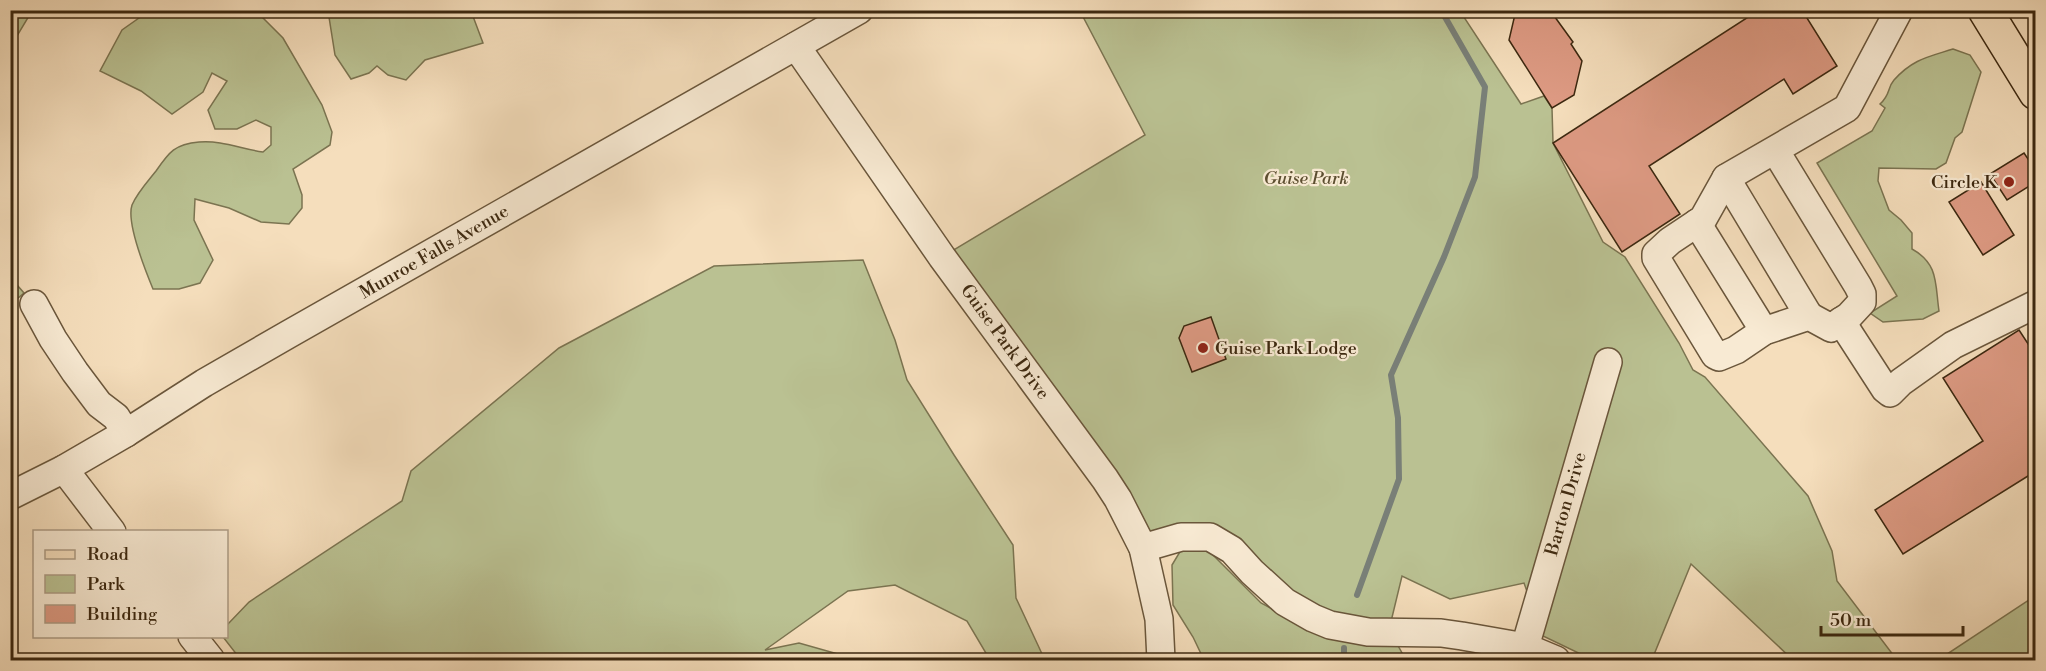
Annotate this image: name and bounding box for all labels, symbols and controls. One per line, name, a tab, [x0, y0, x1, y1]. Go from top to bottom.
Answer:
park label: Guise Park	[1263, 167, 1349, 190]
place label: Circle K	[1931, 171, 1999, 194]
marker: Circle K	[2002, 175, 2016, 189]
street label: Munroe Falls Avenue	[355, 200, 513, 304]
street label: Guise Park Drive	[955, 280, 1055, 404]
place label: Guise Park Lodge	[1215, 337, 1357, 360]
marker: Guise Park Lodge	[1196, 341, 1210, 355]
street label: Barton Drive	[1540, 450, 1592, 559]
legend	[33, 530, 228, 638]
text: Road	[87, 543, 130, 566]
text: Park	[87, 573, 126, 596]
scale bar	[1821, 599, 1964, 637]
text: Building	[86, 603, 158, 626]
text: 50 m	[1830, 609, 1872, 632]

